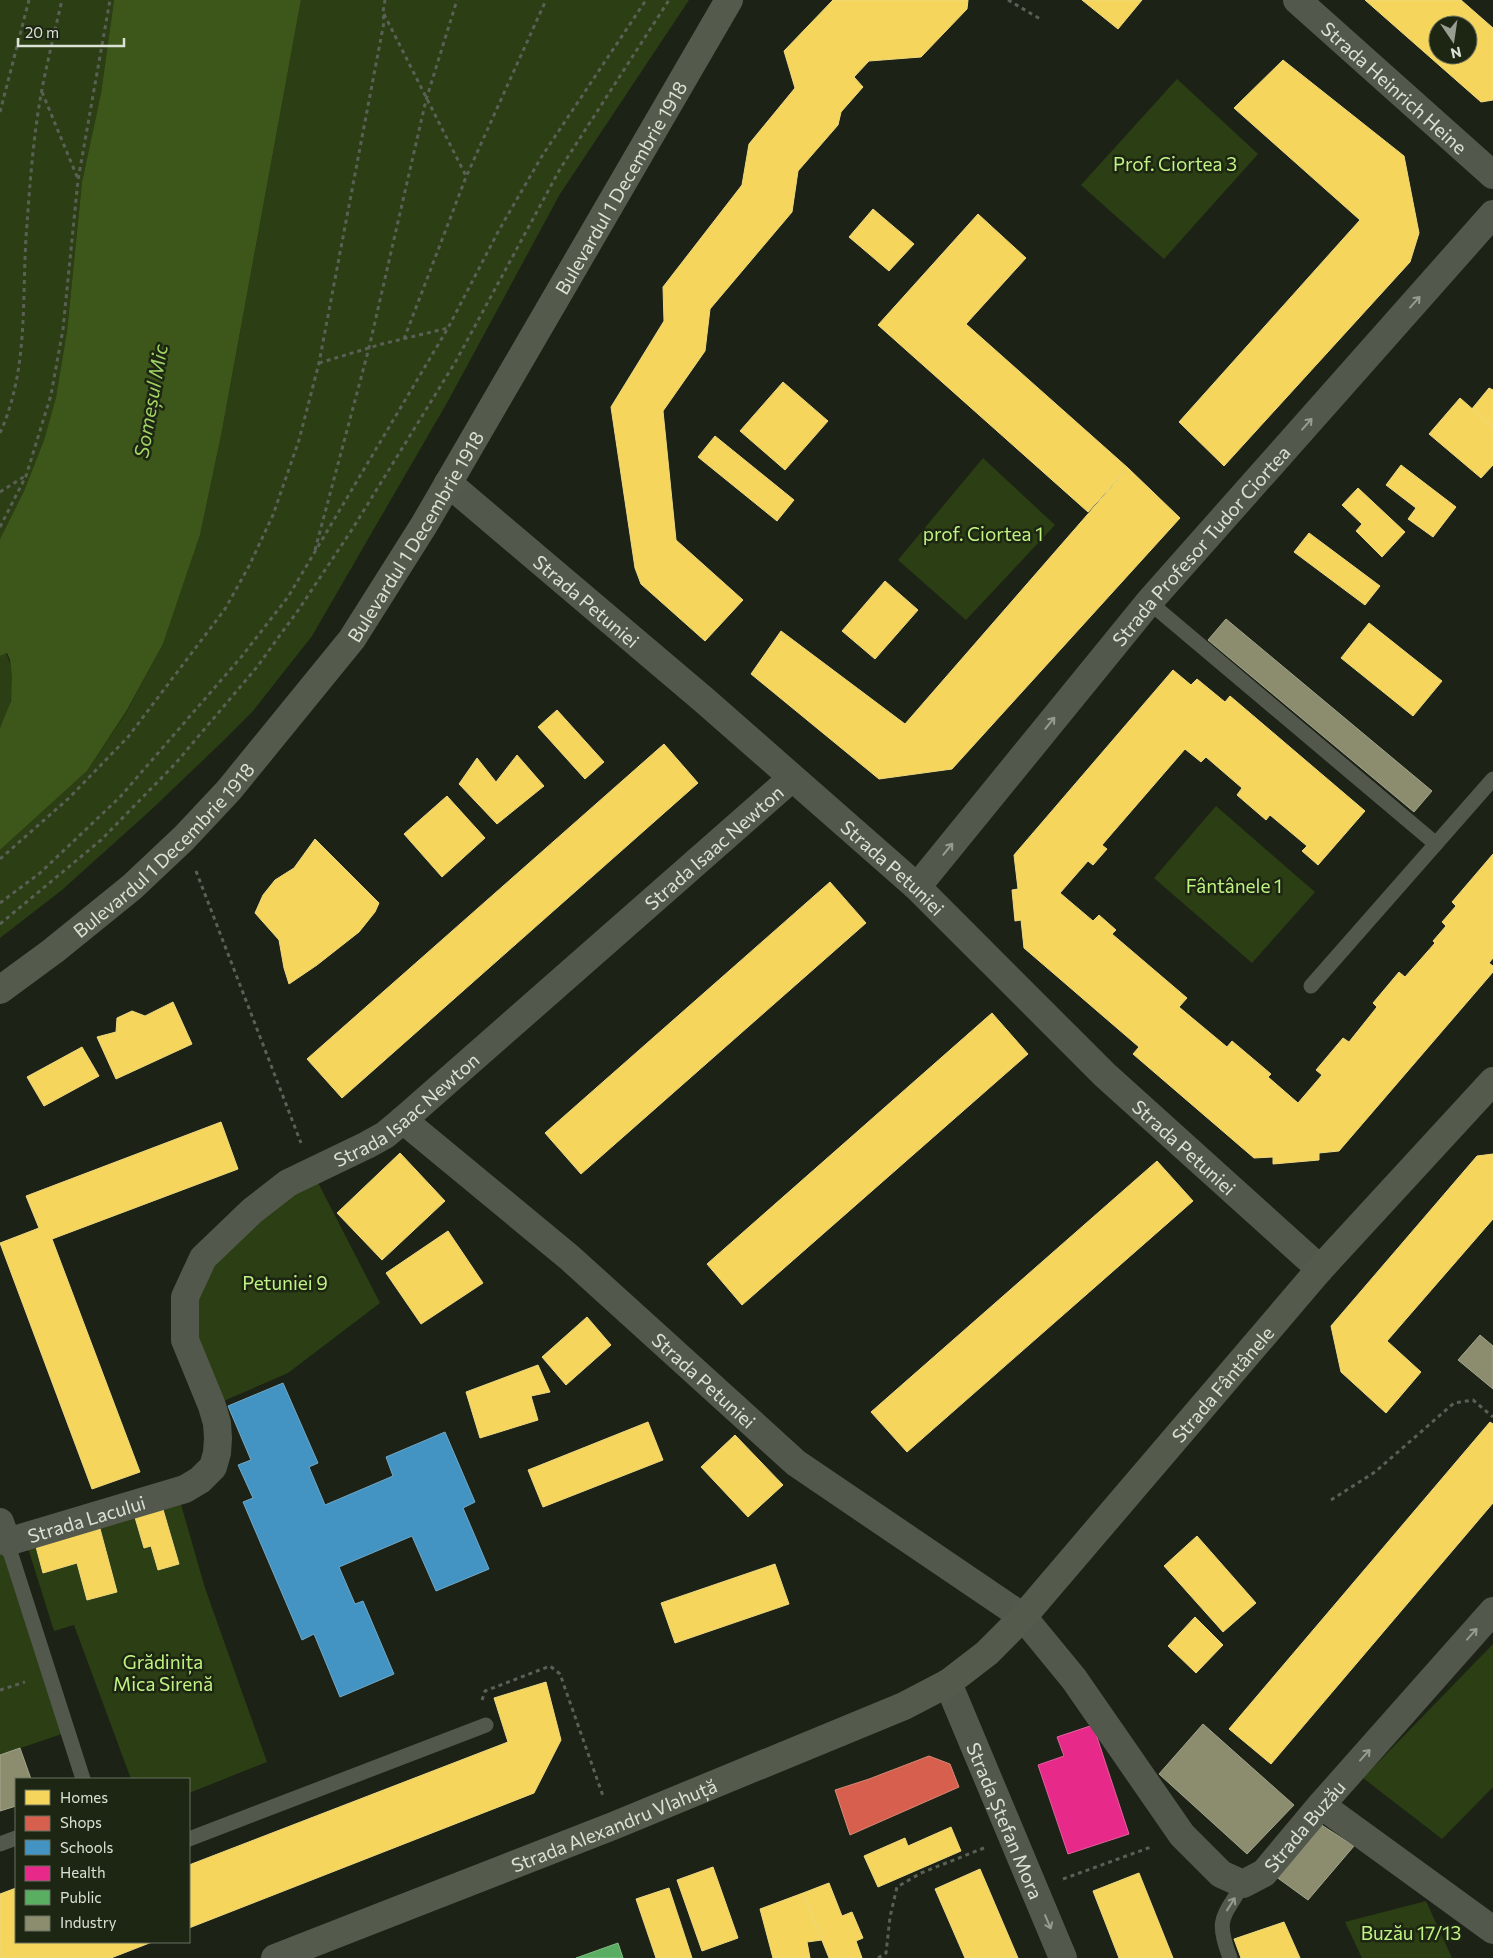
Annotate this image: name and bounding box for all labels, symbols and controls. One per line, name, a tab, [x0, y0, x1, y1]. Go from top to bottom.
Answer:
scale bar	[18, 15, 124, 47]
north arrow	[1428, 15, 1478, 65]
street label: Strada Heinrich Heine	[1317, 16, 1472, 158]
text: 20 m	[25, 23, 59, 41]
text: N	[1449, 44, 1463, 63]
street label: Bulevardul 1 Decembrie 1918	[549, 76, 691, 298]
park label: Prof. Ciortea 3	[1113, 152, 1237, 175]
one-way arrow	[1409, 296, 1420, 309]
water label: Someșul Mic	[128, 342, 174, 460]
one-way arrow	[1301, 417, 1313, 430]
street label: Bulevardul 1 Decembrie 1918	[342, 427, 488, 646]
street label: Strada Profesor Tudor Ciortea	[1107, 440, 1294, 650]
park label: prof. Ciortea 1	[923, 522, 1043, 545]
street label: Strada Petuniei	[529, 549, 644, 652]
one-way arrow	[1045, 717, 1056, 730]
street label: Bulevardul 1 Decembrie 1918	[68, 757, 259, 942]
street label: Strada Isaac Newton	[639, 780, 787, 914]
street label: Strada Petuniei	[837, 815, 950, 920]
one-way arrow	[942, 843, 953, 856]
park label: Fântânele 1	[1186, 874, 1282, 897]
street label: Strada Isaac Newton	[330, 1047, 483, 1171]
street label: Strada Petuniei	[1128, 1094, 1241, 1199]
park label: Petuniei 9	[242, 1271, 328, 1294]
street label: Strada Fântânele	[1166, 1321, 1278, 1447]
street label: Strada Petuniei	[648, 1327, 761, 1432]
street label: Strada Lacului	[25, 1490, 148, 1547]
one-way arrow	[1467, 1627, 1478, 1640]
park label: Grădinița Mica Sirenă	[113, 1650, 213, 1695]
street label: Strada Ștefan Mora	[963, 1739, 1048, 1902]
one-way arrow	[1359, 1749, 1370, 1762]
street label: Strada Alexandru Vlahuță	[508, 1773, 720, 1876]
street label: Strada Buzău	[1258, 1775, 1349, 1876]
legend	[15, 1778, 190, 1943]
text: Homes	[60, 1788, 108, 1806]
text: Shops	[60, 1813, 102, 1831]
text: Schools	[60, 1838, 114, 1856]
text: Health	[60, 1863, 106, 1881]
text: Public	[60, 1888, 102, 1906]
one-way arrow	[1226, 1897, 1236, 1911]
text: Industry	[60, 1913, 117, 1931]
one-way arrow	[1043, 1914, 1053, 1929]
park label: Buzău 17/13	[1361, 1921, 1461, 1944]

